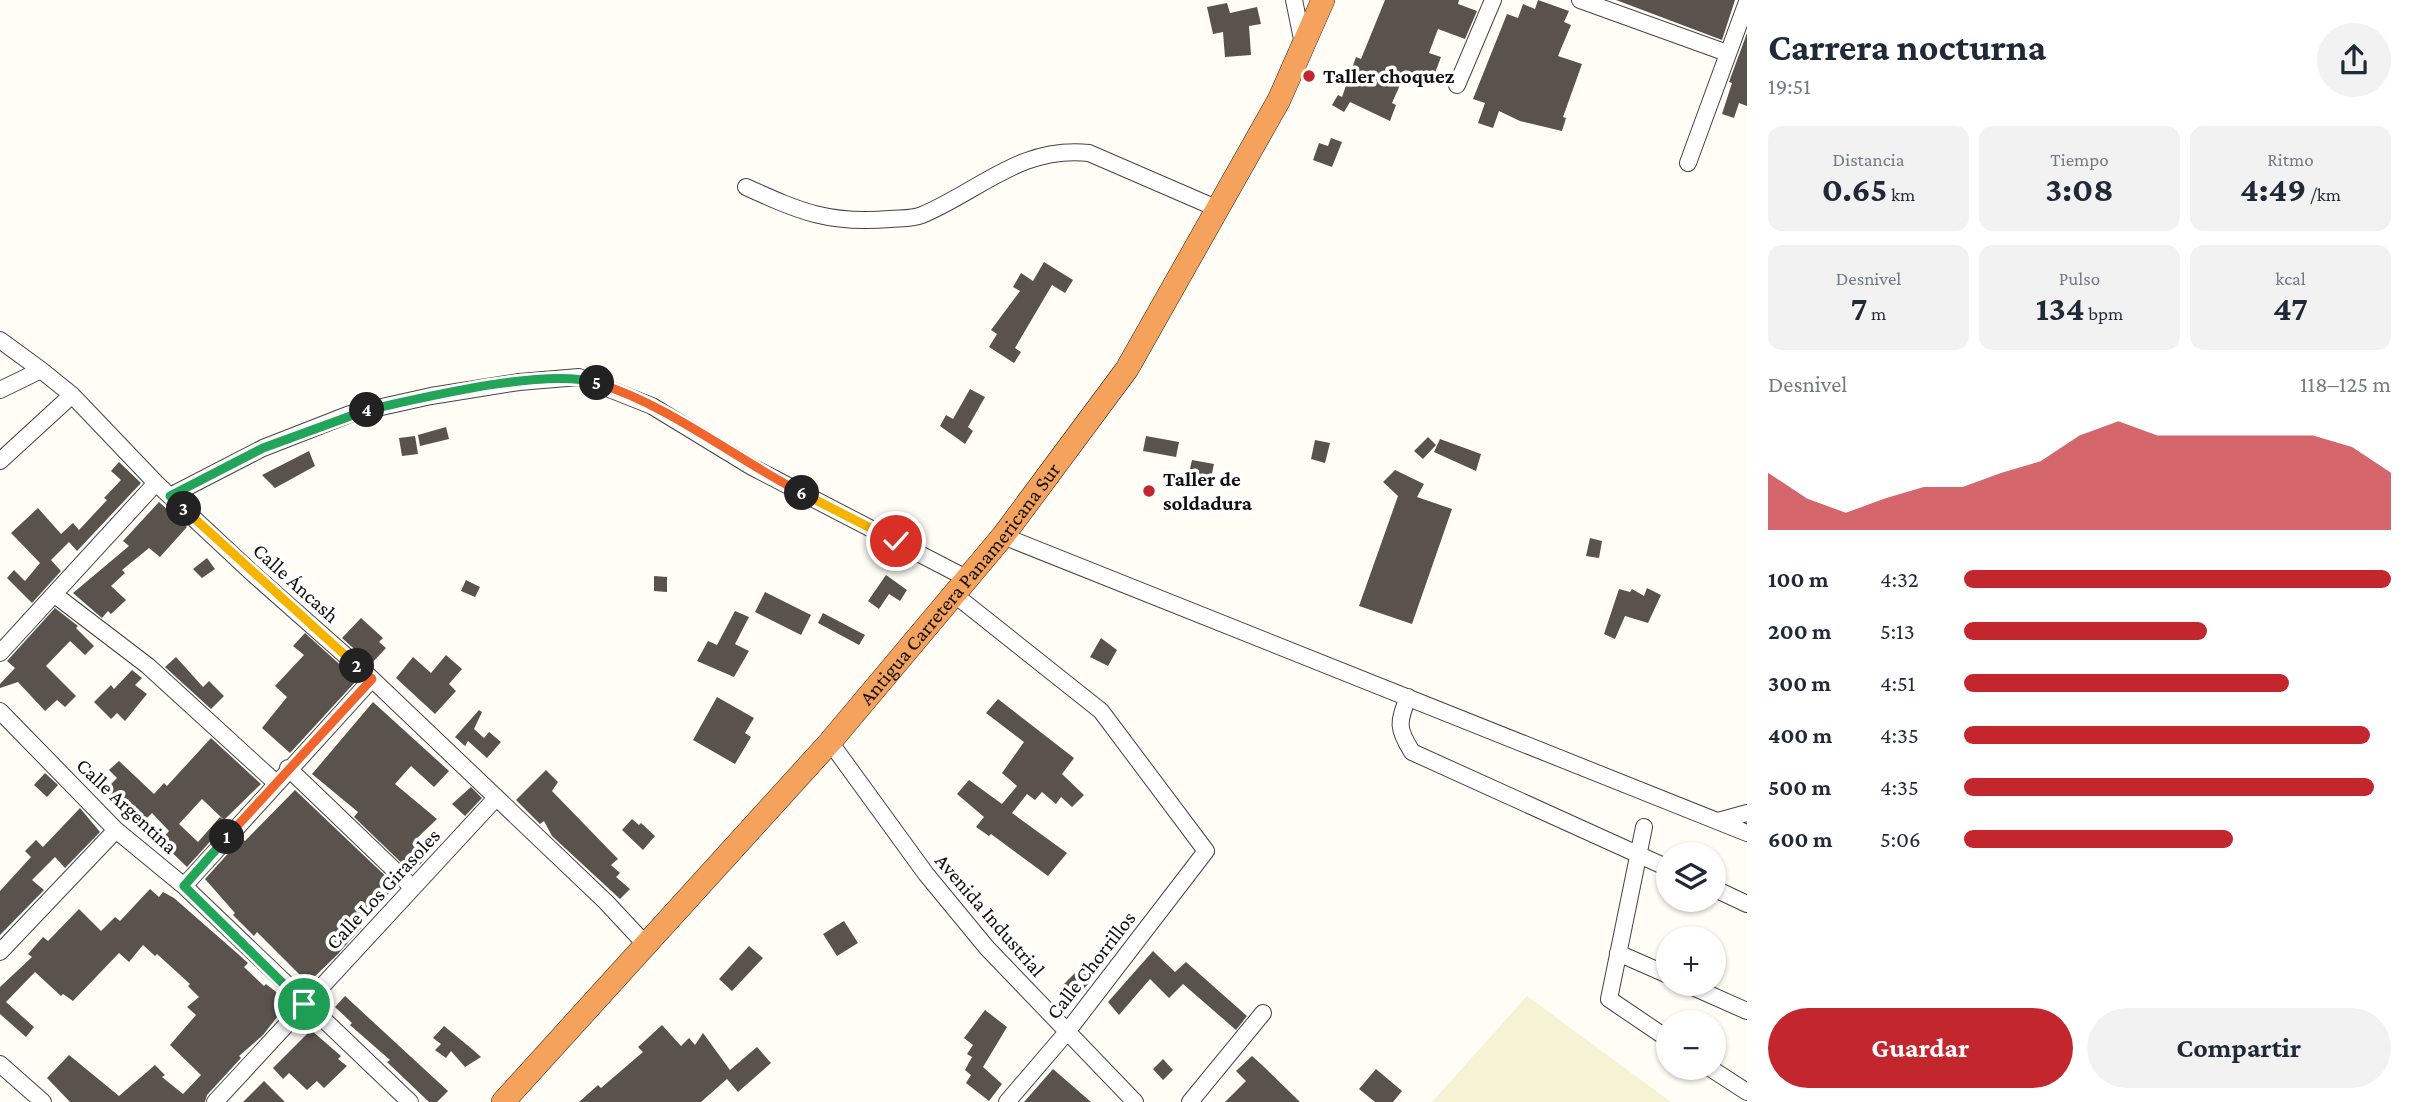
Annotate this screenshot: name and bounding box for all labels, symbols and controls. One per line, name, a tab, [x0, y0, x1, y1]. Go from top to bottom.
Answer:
button: share	[2317, 23, 2391, 97]
text: Carrera nocturna	[1768, 26, 2046, 68]
place label: Taller choquez	[1323, 64, 1455, 88]
marker: Taller choquez	[1301, 68, 1317, 84]
text: 19:51	[1768, 73, 1811, 99]
text: Distancia	[1833, 149, 1904, 170]
text: Tiempo	[2050, 149, 2109, 170]
text: Ritmo	[2267, 149, 2314, 170]
text: 0.65	[1822, 170, 1887, 209]
text: 3:08	[2045, 170, 2114, 209]
text: 4:49	[2240, 170, 2306, 209]
text: km	[1887, 184, 1915, 205]
text: /km	[2306, 184, 2341, 205]
text: Desnivel	[1836, 268, 1901, 289]
text: Pulso	[2059, 268, 2100, 289]
text: kcal	[2275, 268, 2306, 289]
text: 7	[1851, 289, 1868, 328]
text: 134	[2036, 289, 2085, 328]
text: 47	[2273, 289, 2308, 328]
text: m	[1868, 303, 1886, 324]
text: bpm	[2085, 303, 2123, 324]
pin: 5	[580, 366, 614, 400]
text: Desnivel	[1768, 371, 1847, 397]
text: 118–125 m	[2300, 371, 2391, 397]
text: 5	[592, 372, 601, 393]
pin: 4	[350, 392, 384, 428]
text: 4	[361, 399, 372, 420]
street label: Antigua Carretera Panamericana Sur	[854, 458, 1066, 710]
place label: Taller de soldadura	[1163, 467, 1253, 515]
pin: 6	[784, 476, 820, 510]
text: 6	[796, 482, 807, 503]
marker: Taller de soldadura	[1141, 483, 1157, 499]
pin: 3	[166, 491, 202, 526]
text: 3	[179, 498, 188, 519]
pin	[866, 511, 926, 571]
icon: check	[877, 522, 915, 560]
street label: Calle Áncash	[248, 538, 344, 628]
text: 100 m	[1768, 566, 1828, 592]
text: 4:32	[1880, 566, 1919, 592]
text: 200 m	[1768, 618, 1832, 644]
text: 5:13	[1880, 618, 1915, 644]
pin: 2	[340, 648, 374, 684]
text: 2	[352, 655, 361, 676]
text: 300 m	[1768, 670, 1831, 696]
text: 4:51	[1880, 670, 1915, 696]
text: 400 m	[1768, 722, 1832, 748]
text: 4:35	[1880, 722, 1919, 748]
street label: Calle Argentina	[72, 753, 183, 859]
text: 500 m	[1768, 774, 1831, 800]
text: 4:35	[1880, 774, 1919, 800]
pin: 1	[210, 820, 244, 854]
street label: Calle Los Girasoles	[321, 824, 445, 954]
text: 1	[223, 826, 230, 847]
text: 600 m	[1768, 826, 1832, 852]
text: 5:06	[1880, 826, 1921, 852]
map controls	[1656, 842, 1726, 1080]
button: layers	[1656, 842, 1726, 912]
street label: Avenida Industrial	[930, 849, 1050, 981]
street label: Calle Chorrillos	[1041, 906, 1141, 1024]
button: +	[1656, 926, 1726, 996]
pin	[274, 974, 334, 1034]
icon: arrive	[285, 985, 323, 1023]
button: Guardar	[1768, 1008, 2073, 1088]
button: Compartir	[2087, 1008, 2391, 1088]
button: −	[1656, 1010, 1726, 1080]

